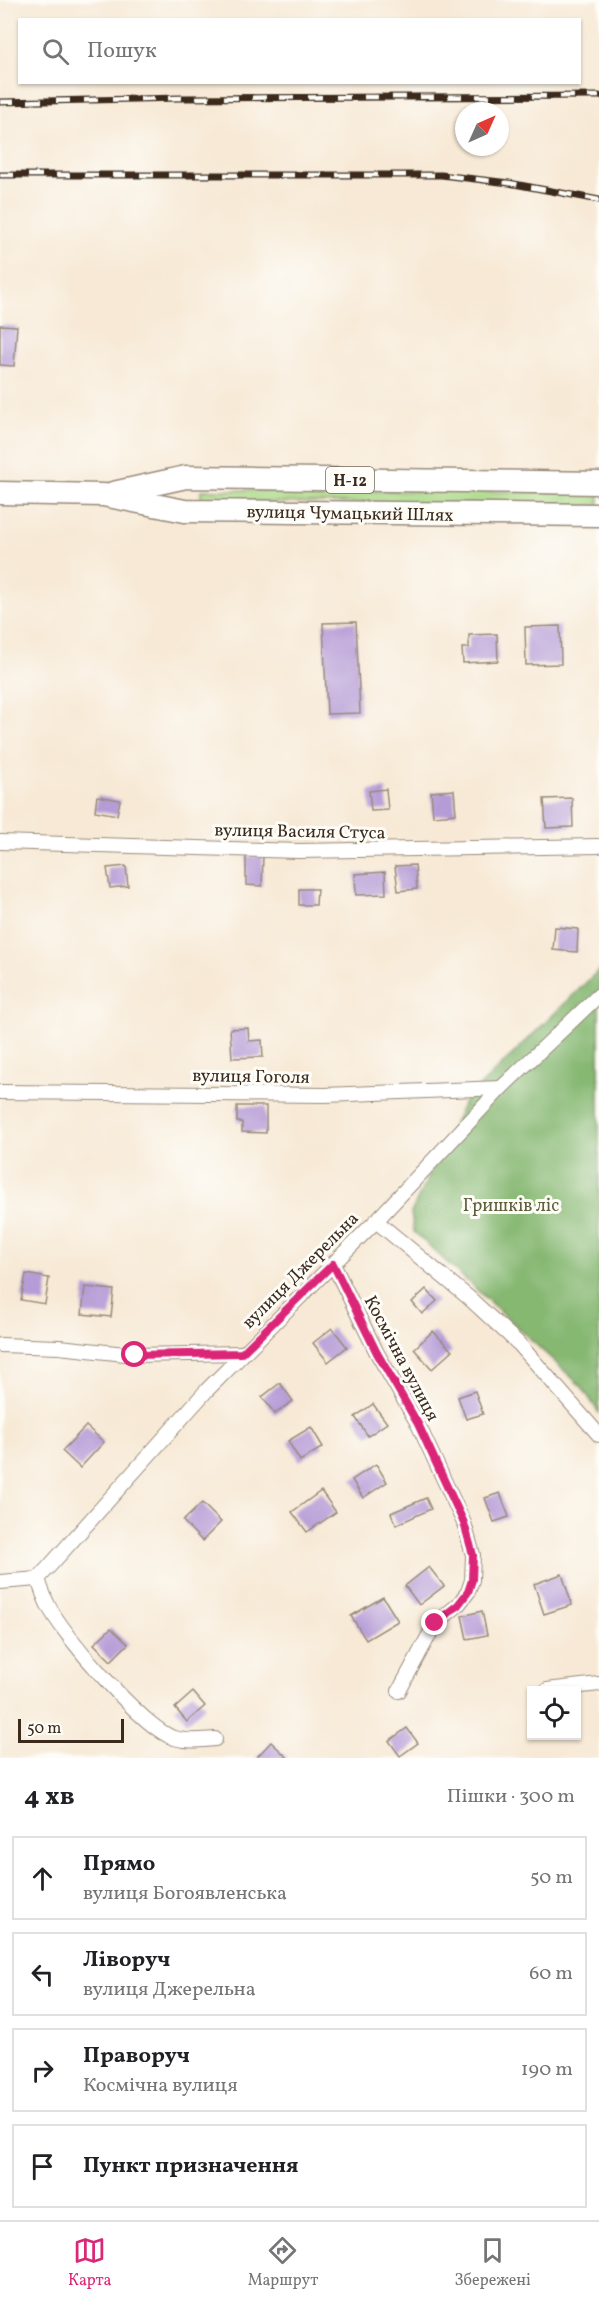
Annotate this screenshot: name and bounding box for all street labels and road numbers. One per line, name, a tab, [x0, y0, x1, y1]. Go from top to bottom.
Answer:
road number: Н-12	[326, 467, 374, 493]
street label: вулиця Чумацький Шлях	[246, 500, 454, 529]
street label: вулиця Василя Стуса	[214, 819, 386, 846]
street label: вулиця Гоголя	[192, 1064, 310, 1091]
street label: вулиця Джерельна	[237, 1207, 365, 1335]
street label: Космічна вулиця	[357, 1291, 444, 1426]

